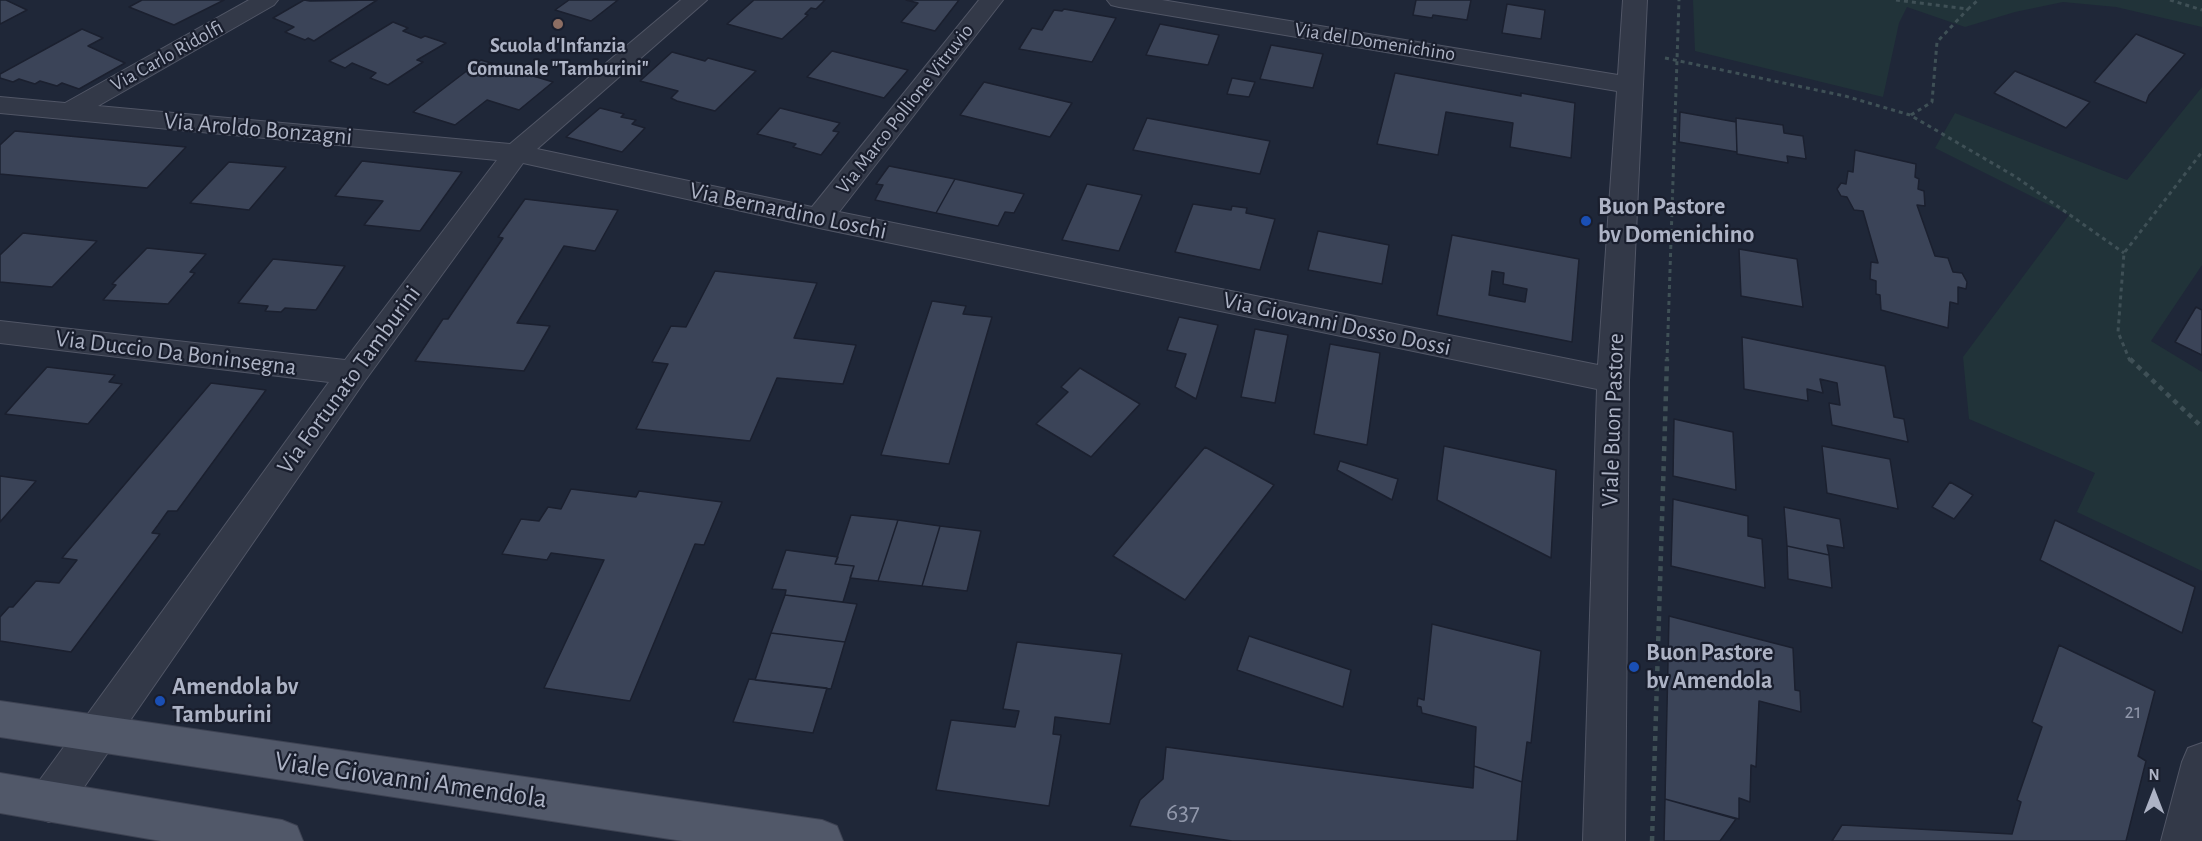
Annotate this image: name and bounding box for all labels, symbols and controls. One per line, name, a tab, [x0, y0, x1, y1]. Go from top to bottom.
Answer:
street label: Via Carlo Ridolfi	[107, 15, 227, 97]
marker: Scuola d'Infanzia Comunale "Tamburini"	[551, 17, 565, 31]
street label: Via del Domenichino	[1293, 17, 1457, 67]
street label: Via Marco Pollione Vitruvio	[831, 19, 979, 199]
place label: Scuola d'Infanzia Comunale "Tamburini"	[467, 34, 649, 81]
street label: Via Aroldo Bonzagni	[163, 106, 353, 152]
street label: Via Bernardino Loschi	[687, 176, 889, 246]
place label: Buon Pastore bv Domenichino	[1598, 193, 1754, 249]
marker: Buon Pastore bv Domenichino	[1579, 214, 1593, 228]
street label: Via Fortunato Tamburini	[271, 280, 427, 480]
street label: Via Giovanni Dosso Dossi	[1220, 286, 1454, 362]
street label: Via Duccio Da Boninsegna	[54, 324, 298, 382]
street label: Viale Buon Pastore	[1596, 333, 1630, 507]
place label: Buon Pastore bv Amendola	[1646, 639, 1773, 695]
marker: Buon Pastore bv Amendola	[1627, 660, 1641, 674]
place label: Amendola bv Tamburini	[172, 673, 299, 729]
marker: Amendola bv Tamburini	[153, 694, 167, 708]
house number: 21	[2125, 699, 2141, 725]
street label: Viale Giovanni Amendola	[273, 744, 549, 816]
north arrow	[2124, 763, 2184, 823]
text: N	[2148, 767, 2160, 783]
house number: 637	[1166, 796, 1200, 828]

